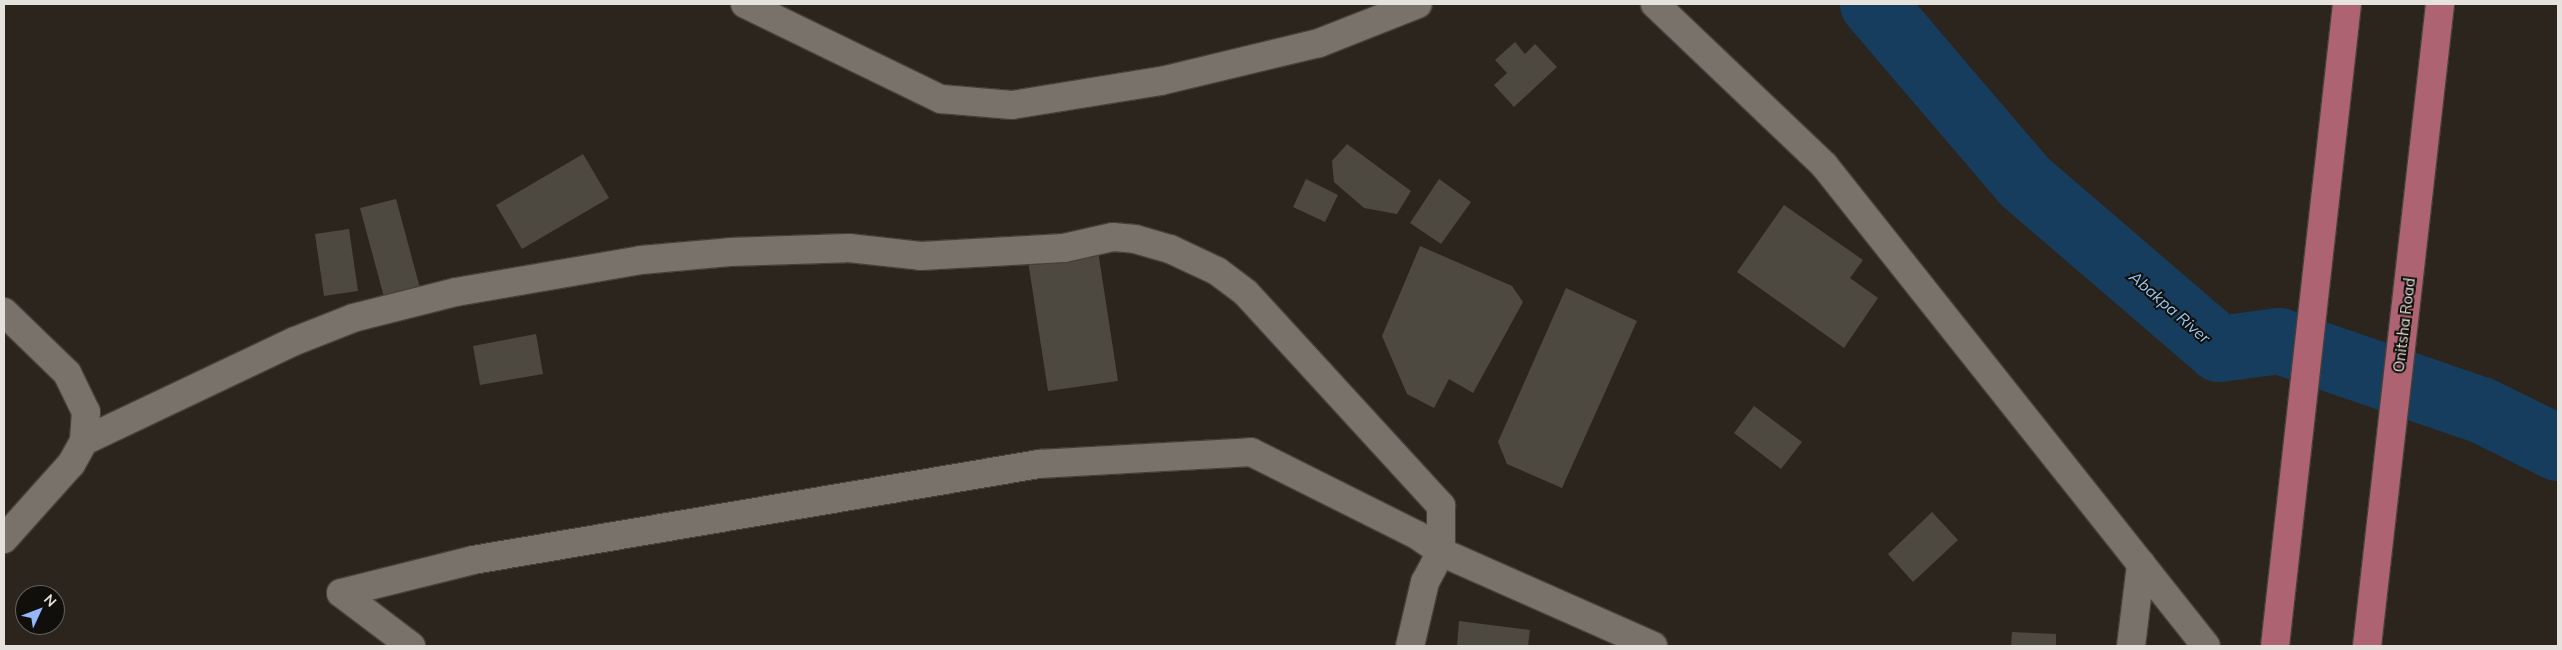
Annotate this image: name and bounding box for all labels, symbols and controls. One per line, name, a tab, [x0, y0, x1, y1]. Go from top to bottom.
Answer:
water label: Abakpa River	[2126, 267, 2214, 347]
street label: Onitsha Road	[2389, 277, 2419, 373]
north arrow	[15, 585, 65, 635]
text: N	[40, 590, 60, 610]

